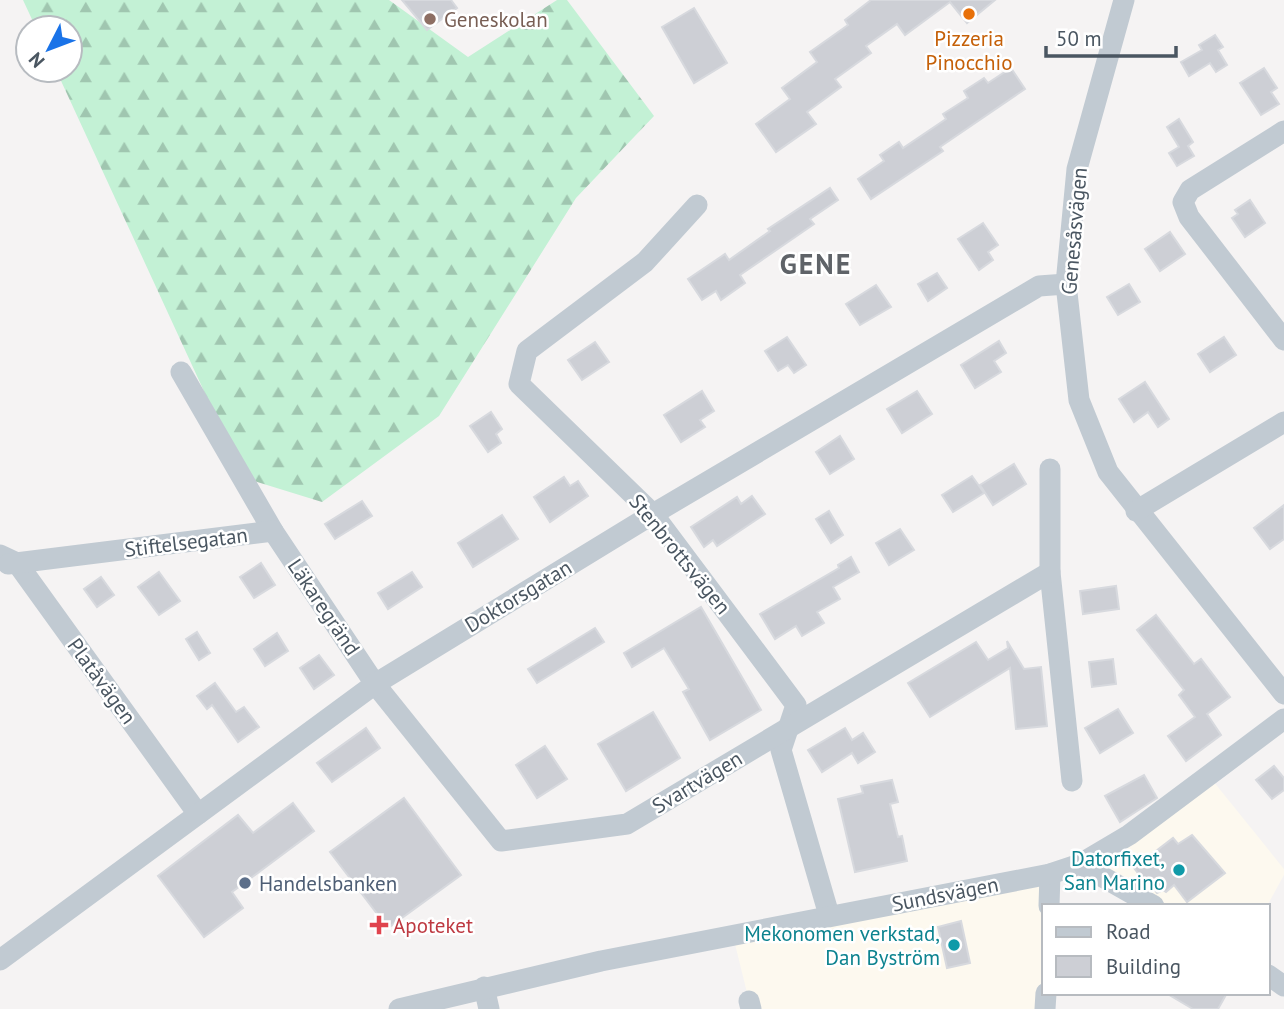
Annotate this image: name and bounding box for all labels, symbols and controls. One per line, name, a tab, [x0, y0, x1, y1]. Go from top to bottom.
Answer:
place label: Geneskolan	[444, 6, 548, 33]
marker: Pizzeria Pinocchio	[961, 6, 977, 22]
marker: Geneskolan	[422, 11, 438, 27]
north arrow	[14, 14, 84, 84]
scale bar	[1046, 14, 1176, 58]
place label: Pizzeria Pinocchio	[926, 25, 1012, 76]
text: 50 m	[1056, 25, 1102, 52]
text: N	[23, 48, 49, 73]
street label: Genesåsvägen	[1055, 166, 1093, 296]
district label: GENE	[780, 245, 852, 282]
street label: Stenbrottsvägen	[623, 488, 737, 620]
street label: Stiftelsegatan	[123, 521, 249, 563]
street label: Läkaregränd	[282, 553, 366, 661]
street label: Doktorsgatan	[460, 554, 576, 638]
street label: Platåvägen	[62, 633, 142, 729]
street label: Svartvägen	[647, 745, 747, 819]
place label: Datorfixet, San Marino	[1064, 845, 1165, 896]
marker: Datorfixet, San Marino	[1171, 862, 1187, 878]
place label: Handelsbanken	[259, 870, 397, 897]
street label: Sundsvägen	[889, 870, 1001, 918]
marker: Handelsbanken	[237, 875, 253, 891]
legend	[1042, 904, 1270, 995]
place label: Apoteket	[393, 912, 473, 939]
marker: Apoteket	[371, 917, 387, 933]
text: Road	[1106, 918, 1150, 945]
place label: Mekonomen verkstad, Dan Byström	[744, 920, 940, 971]
marker: Mekonomen verkstad, Dan Byström	[946, 937, 962, 953]
text: Building	[1106, 953, 1181, 980]

